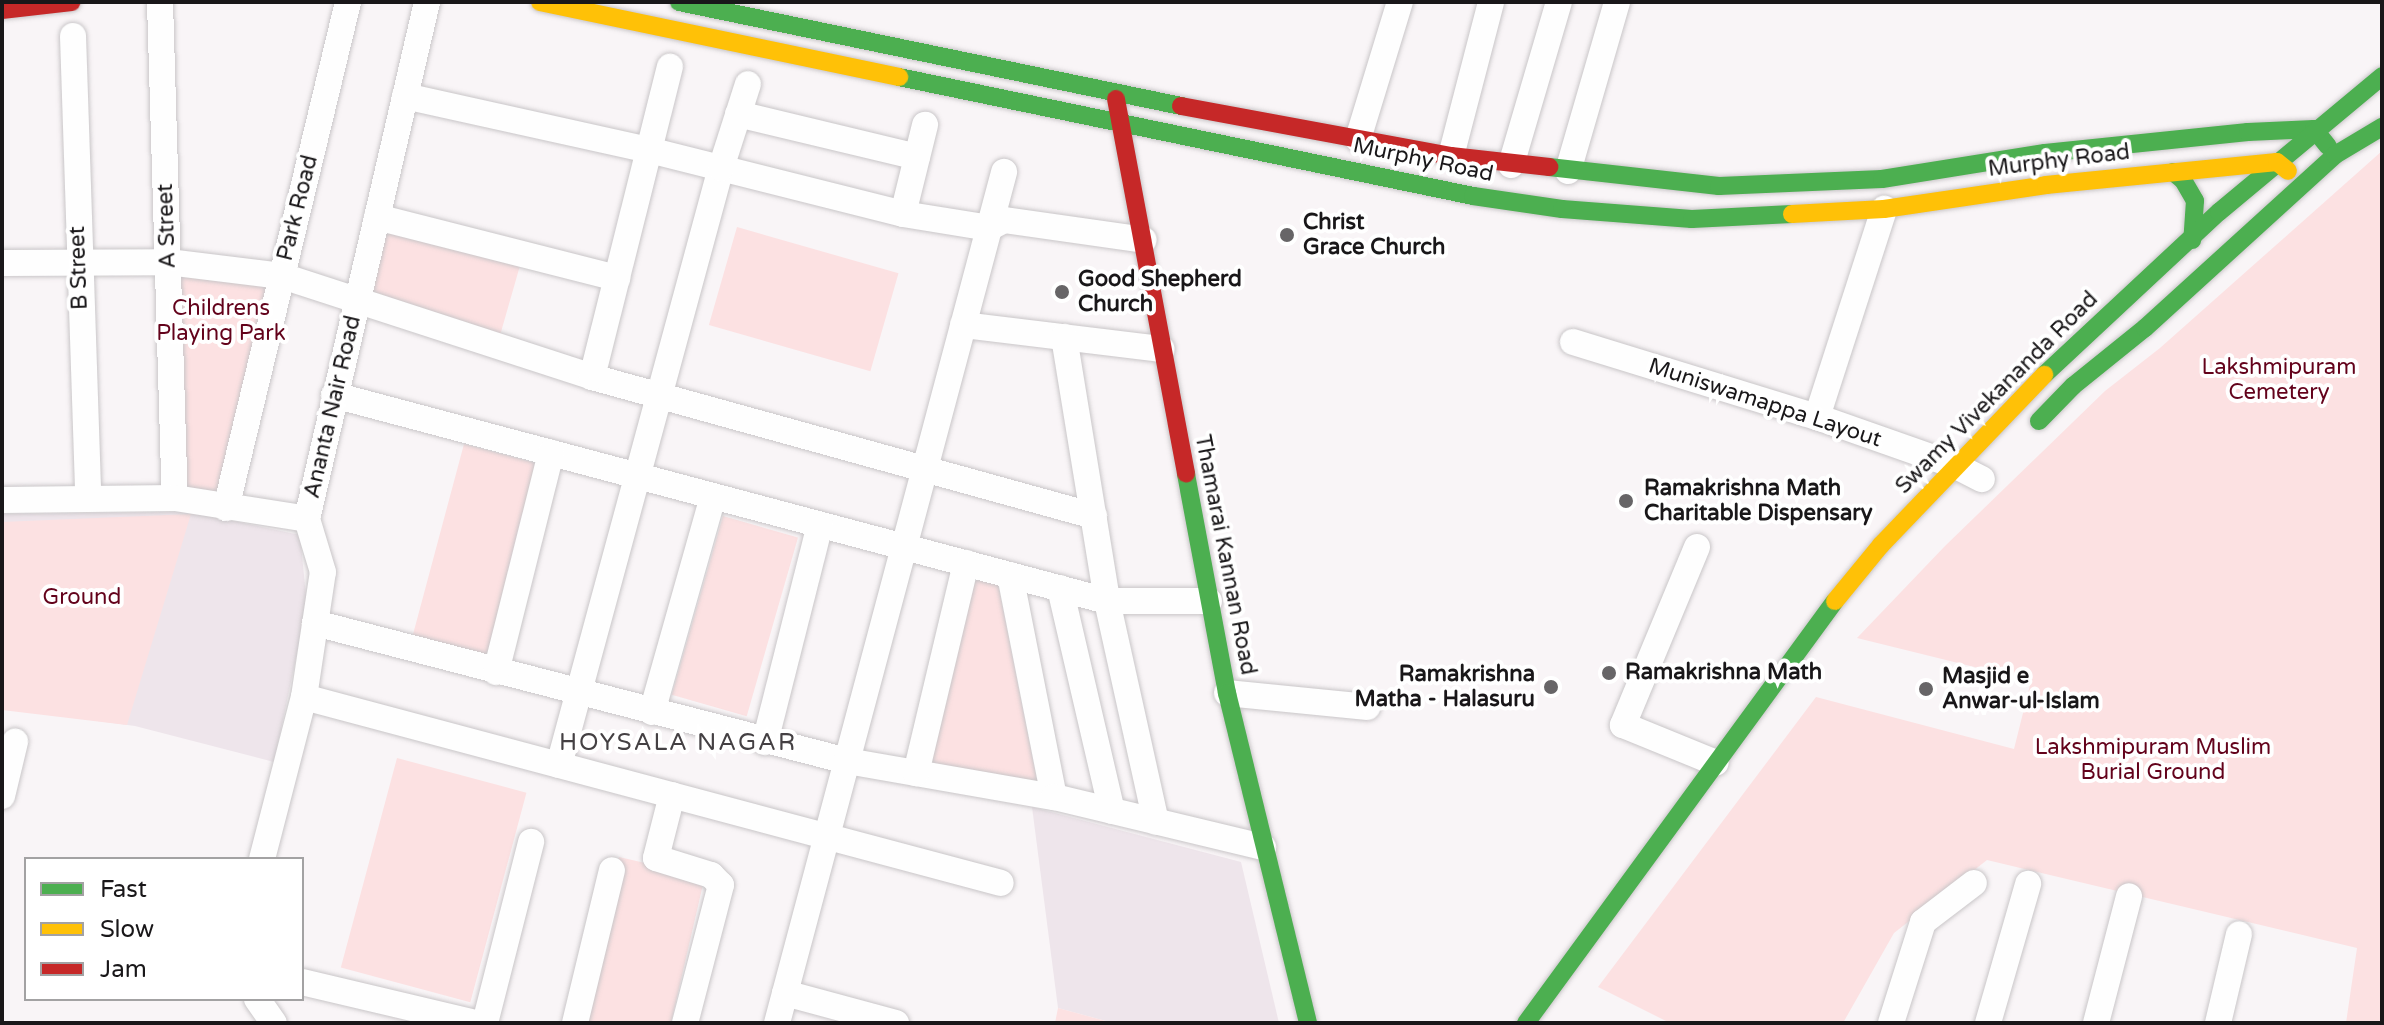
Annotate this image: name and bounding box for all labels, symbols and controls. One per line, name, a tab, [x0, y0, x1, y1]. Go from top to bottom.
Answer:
street label: Murphy Road	[1350, 132, 1496, 188]
street label: Murphy Road	[1987, 139, 2131, 183]
street label: Park Road	[272, 152, 324, 264]
street label: A Street	[152, 183, 182, 269]
place label: Christ Grace Church	[1303, 209, 1445, 260]
street label: B Street	[64, 226, 94, 310]
marker: Christ Grace Church	[1278, 226, 1296, 244]
place label: Good Shepherd Church	[1078, 266, 1242, 318]
marker: Good Shepherd Church	[1053, 283, 1071, 301]
street label: Swamy Vivekananda Road	[1890, 286, 2104, 500]
park label: Childrens Playing Park	[156, 295, 286, 346]
street label: Ananta Nair Road	[299, 313, 367, 501]
street label: Muniswamappa Layout	[1645, 353, 1885, 453]
park label: Lakshmipuram Cemetery	[2202, 354, 2356, 406]
street label: Thamarai Kannan Road	[1189, 433, 1261, 677]
place label: Ramakrishna Math Charitable Dispensary	[1644, 475, 1872, 526]
marker: Ramakrishna Math Charitable Dispensary	[1615, 490, 1637, 512]
park label: Ground	[43, 585, 121, 611]
place label: Ramakrishna Math	[1625, 660, 1822, 686]
place label: Ramakrishna Matha - Halasuru	[1354, 661, 1535, 712]
place label: Masjid e Anwar-ul-Islam	[1942, 663, 2100, 714]
marker: Ramakrishna Math	[1600, 664, 1618, 682]
marker: Ramakrishna Matha - Halasuru	[1542, 678, 1560, 696]
marker: Masjid e Anwar-ul-Islam	[1917, 680, 1935, 698]
district label: HOYSALA NAGAR	[559, 729, 797, 757]
park label: Lakshmipuram Muslim Burial Ground	[2035, 734, 2271, 786]
legend	[24, 857, 304, 1001]
text: Fast	[100, 875, 147, 904]
text: Slow	[100, 915, 154, 944]
text: Jam	[100, 955, 147, 984]

